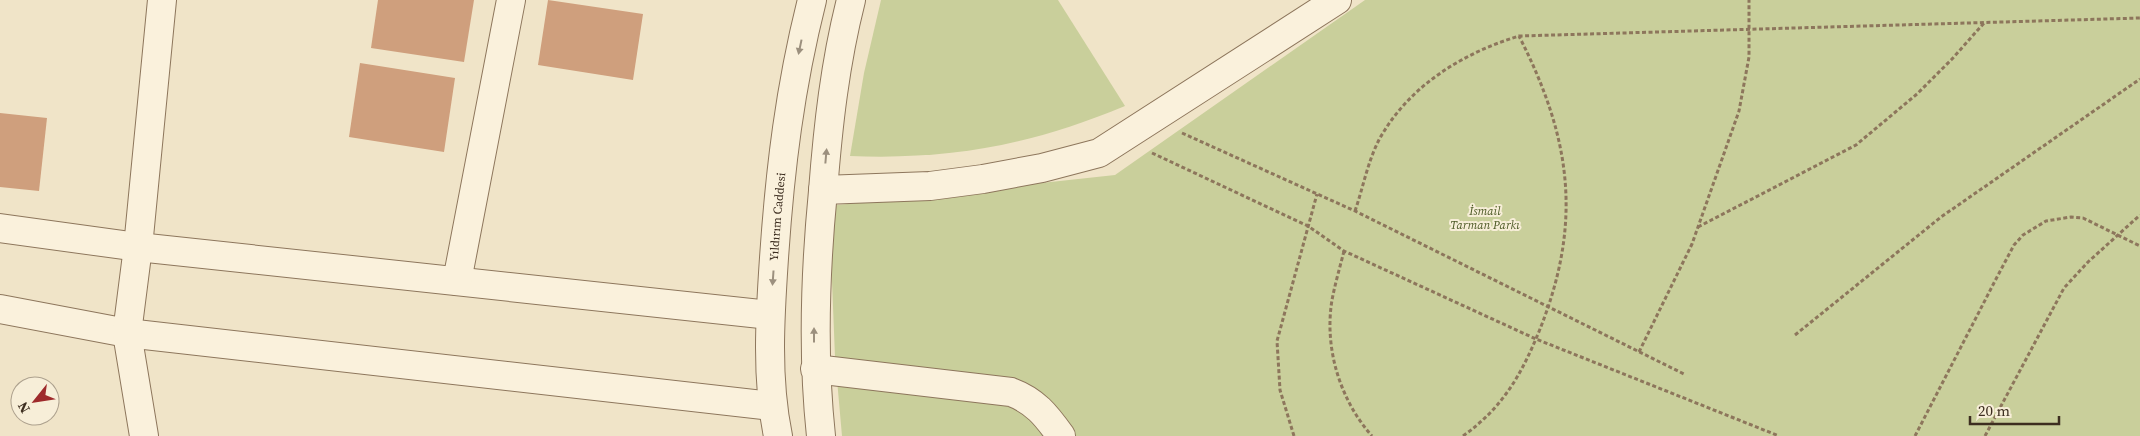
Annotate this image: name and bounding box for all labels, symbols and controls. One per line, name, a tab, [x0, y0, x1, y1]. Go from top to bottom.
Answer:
one-way arrow	[796, 40, 804, 55]
one-way arrow	[822, 147, 830, 163]
street label: Yıldırım Caddesi	[766, 171, 789, 262]
park label: İsmail Tarman Parkı	[1450, 203, 1520, 233]
one-way arrow	[768, 270, 776, 286]
one-way arrow	[810, 327, 818, 343]
north arrow	[10, 376, 60, 426]
scale bar	[1970, 394, 2059, 426]
text: N	[13, 398, 35, 417]
text: 20 m	[1978, 400, 2010, 421]

